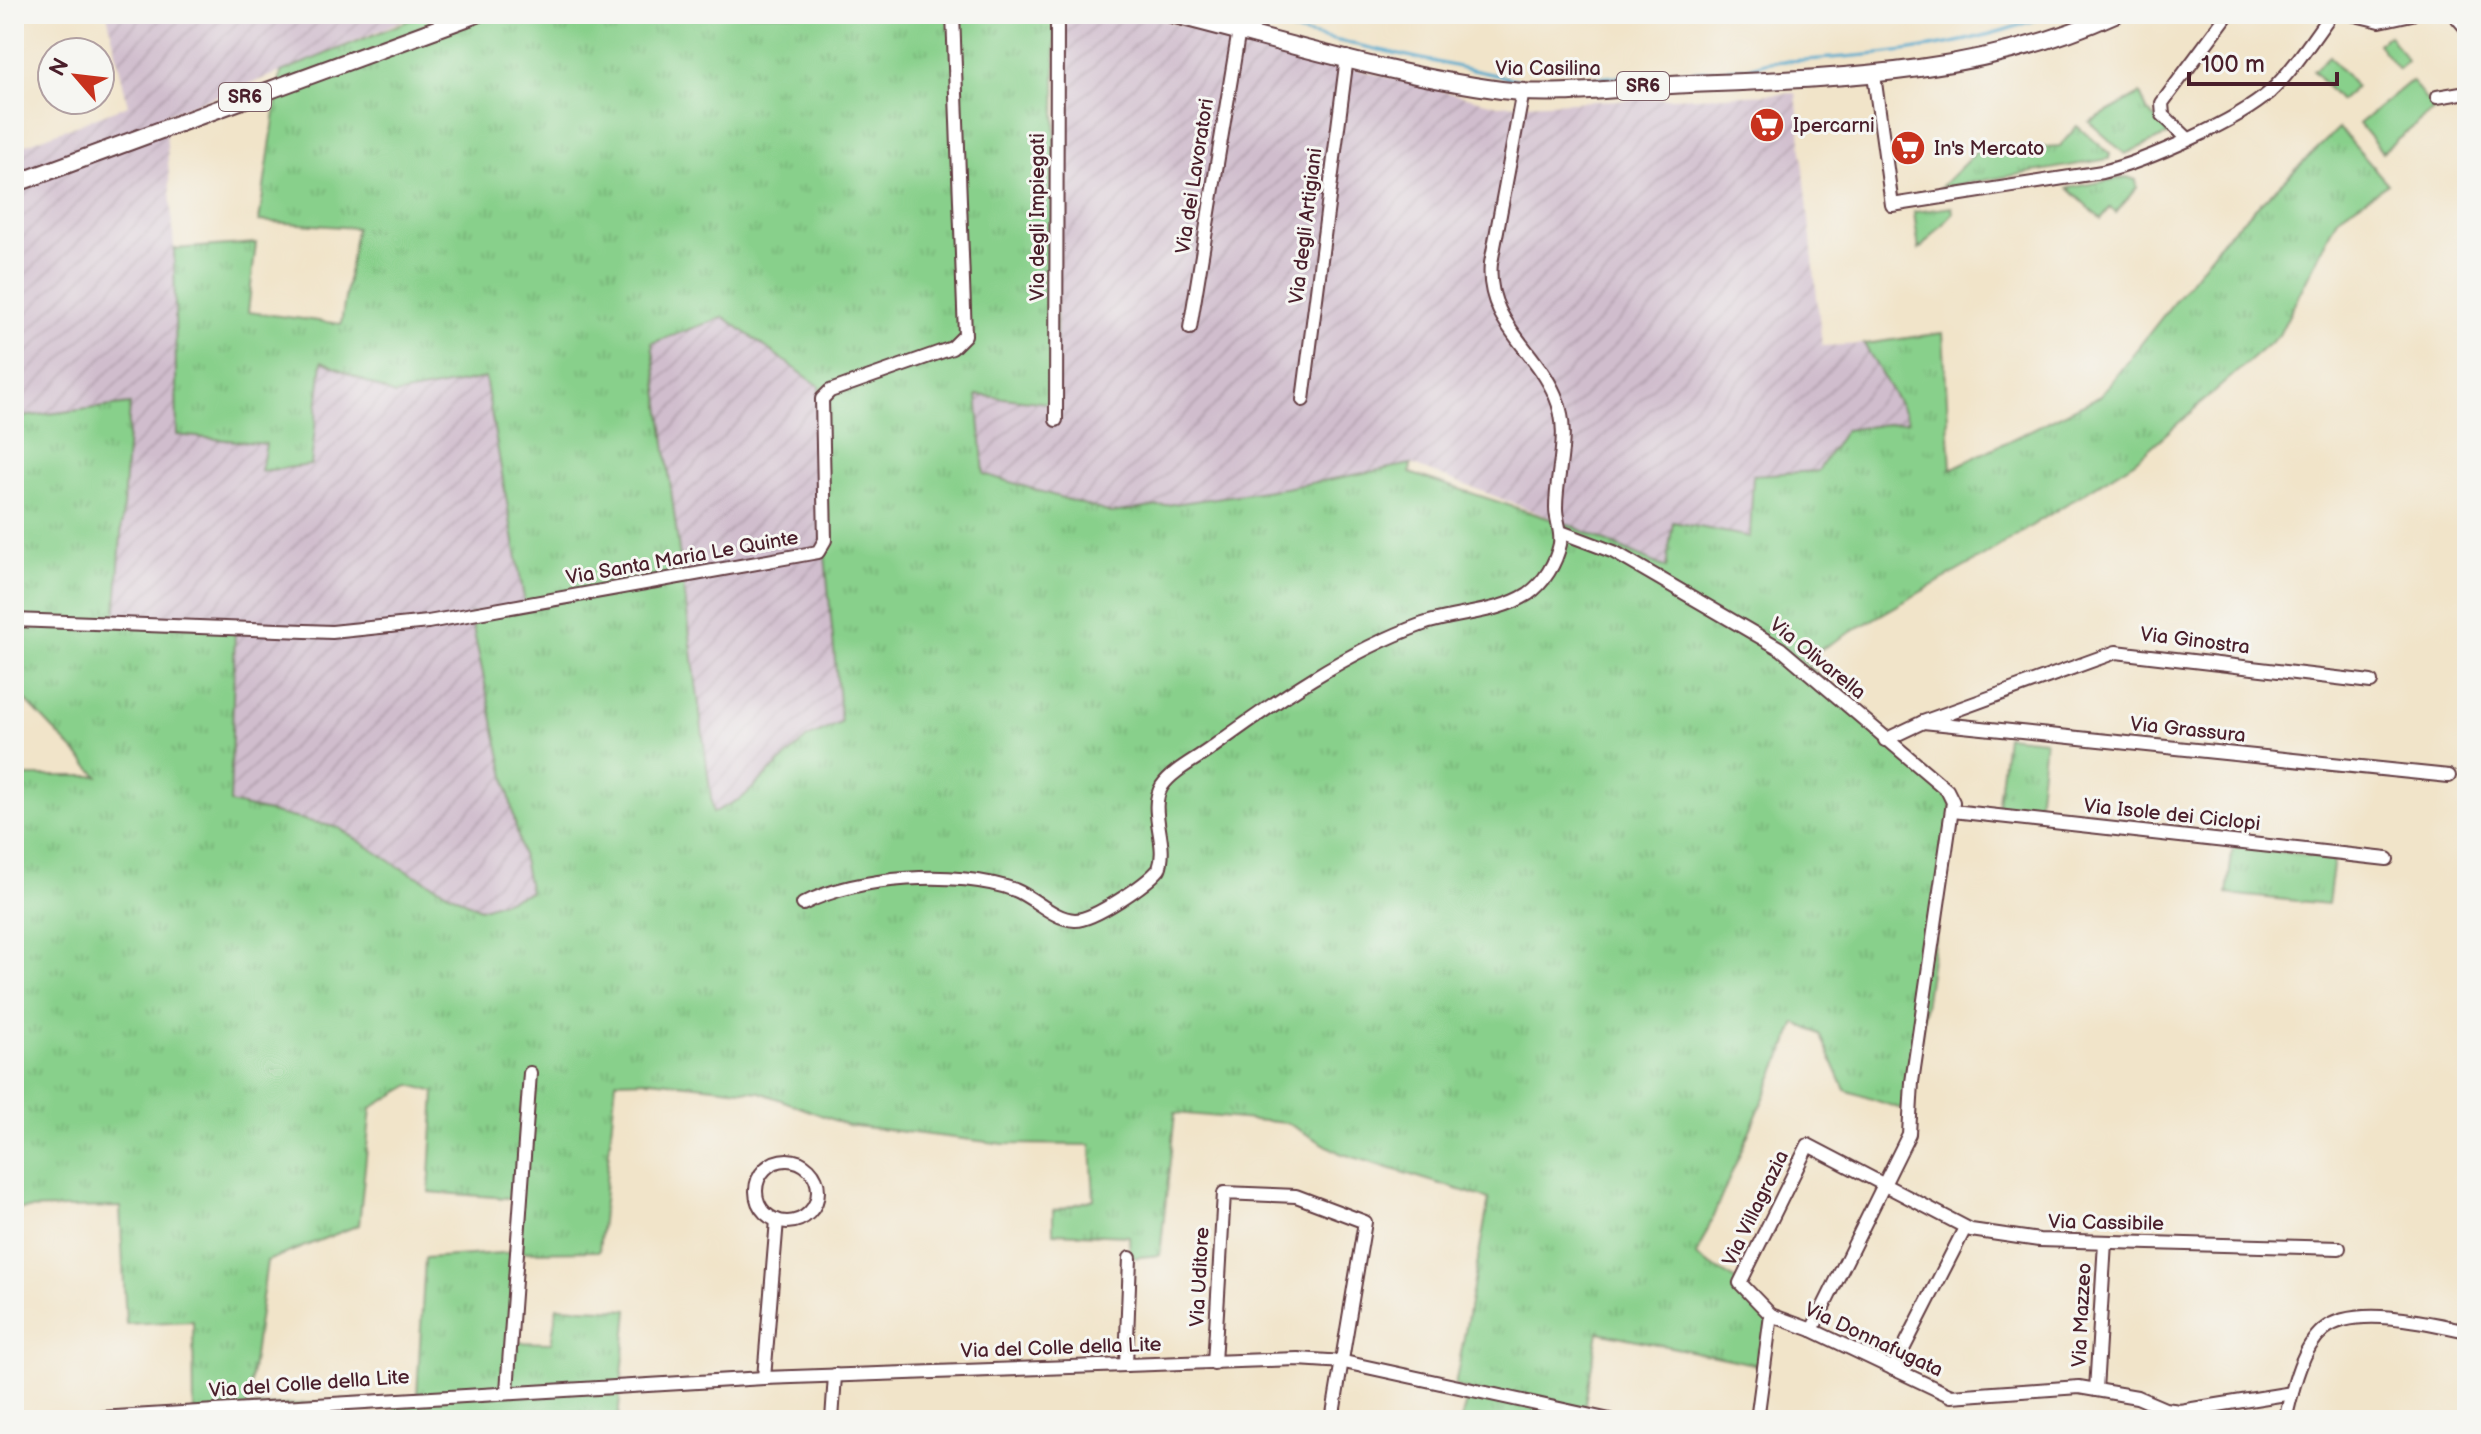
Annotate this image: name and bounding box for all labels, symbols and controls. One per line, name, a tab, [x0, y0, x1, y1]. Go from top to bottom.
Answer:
north arrow	[36, 36, 116, 116]
scale bar	[2189, 36, 2337, 86]
text: 100 m	[2201, 50, 2265, 79]
text: N	[44, 54, 75, 81]
street label: Via Casilina	[1495, 57, 1601, 81]
road number: SR6	[1617, 72, 1669, 100]
road number: SR6	[219, 83, 271, 111]
street label: Via dei Lavoratori	[1171, 97, 1219, 256]
supermarket icon: Ipercarni	[1748, 106, 1786, 144]
place label: Ipercarni	[1793, 114, 1875, 138]
supermarket icon: In's Mercato	[1889, 129, 1927, 167]
street label: Via degli Impiegati	[1026, 133, 1050, 301]
place label: In's Mercato	[1934, 137, 2044, 161]
street label: Via degli Artigiani	[1285, 147, 1327, 306]
street label: Via Santa Maria Le Quinte	[564, 526, 800, 590]
street label: Via Olivarella	[1764, 613, 1870, 705]
street label: Via Ginostra	[2139, 622, 2251, 660]
street label: Via Grassura	[2129, 712, 2247, 748]
street label: Via Isole dei Ciclopi	[2082, 794, 2262, 836]
street label: Via Villagrazia	[1718, 1147, 1794, 1270]
street label: Via Cassibile	[2048, 1210, 2164, 1236]
street label: Via Uditore	[1185, 1226, 1215, 1328]
street label: Via Mazzeo	[2067, 1262, 2097, 1368]
street label: Via Donnafugata	[1801, 1297, 1947, 1382]
street label: Via del Colle della Lite	[960, 1332, 1162, 1363]
street label: Via del Colle della Lite	[208, 1365, 410, 1403]

